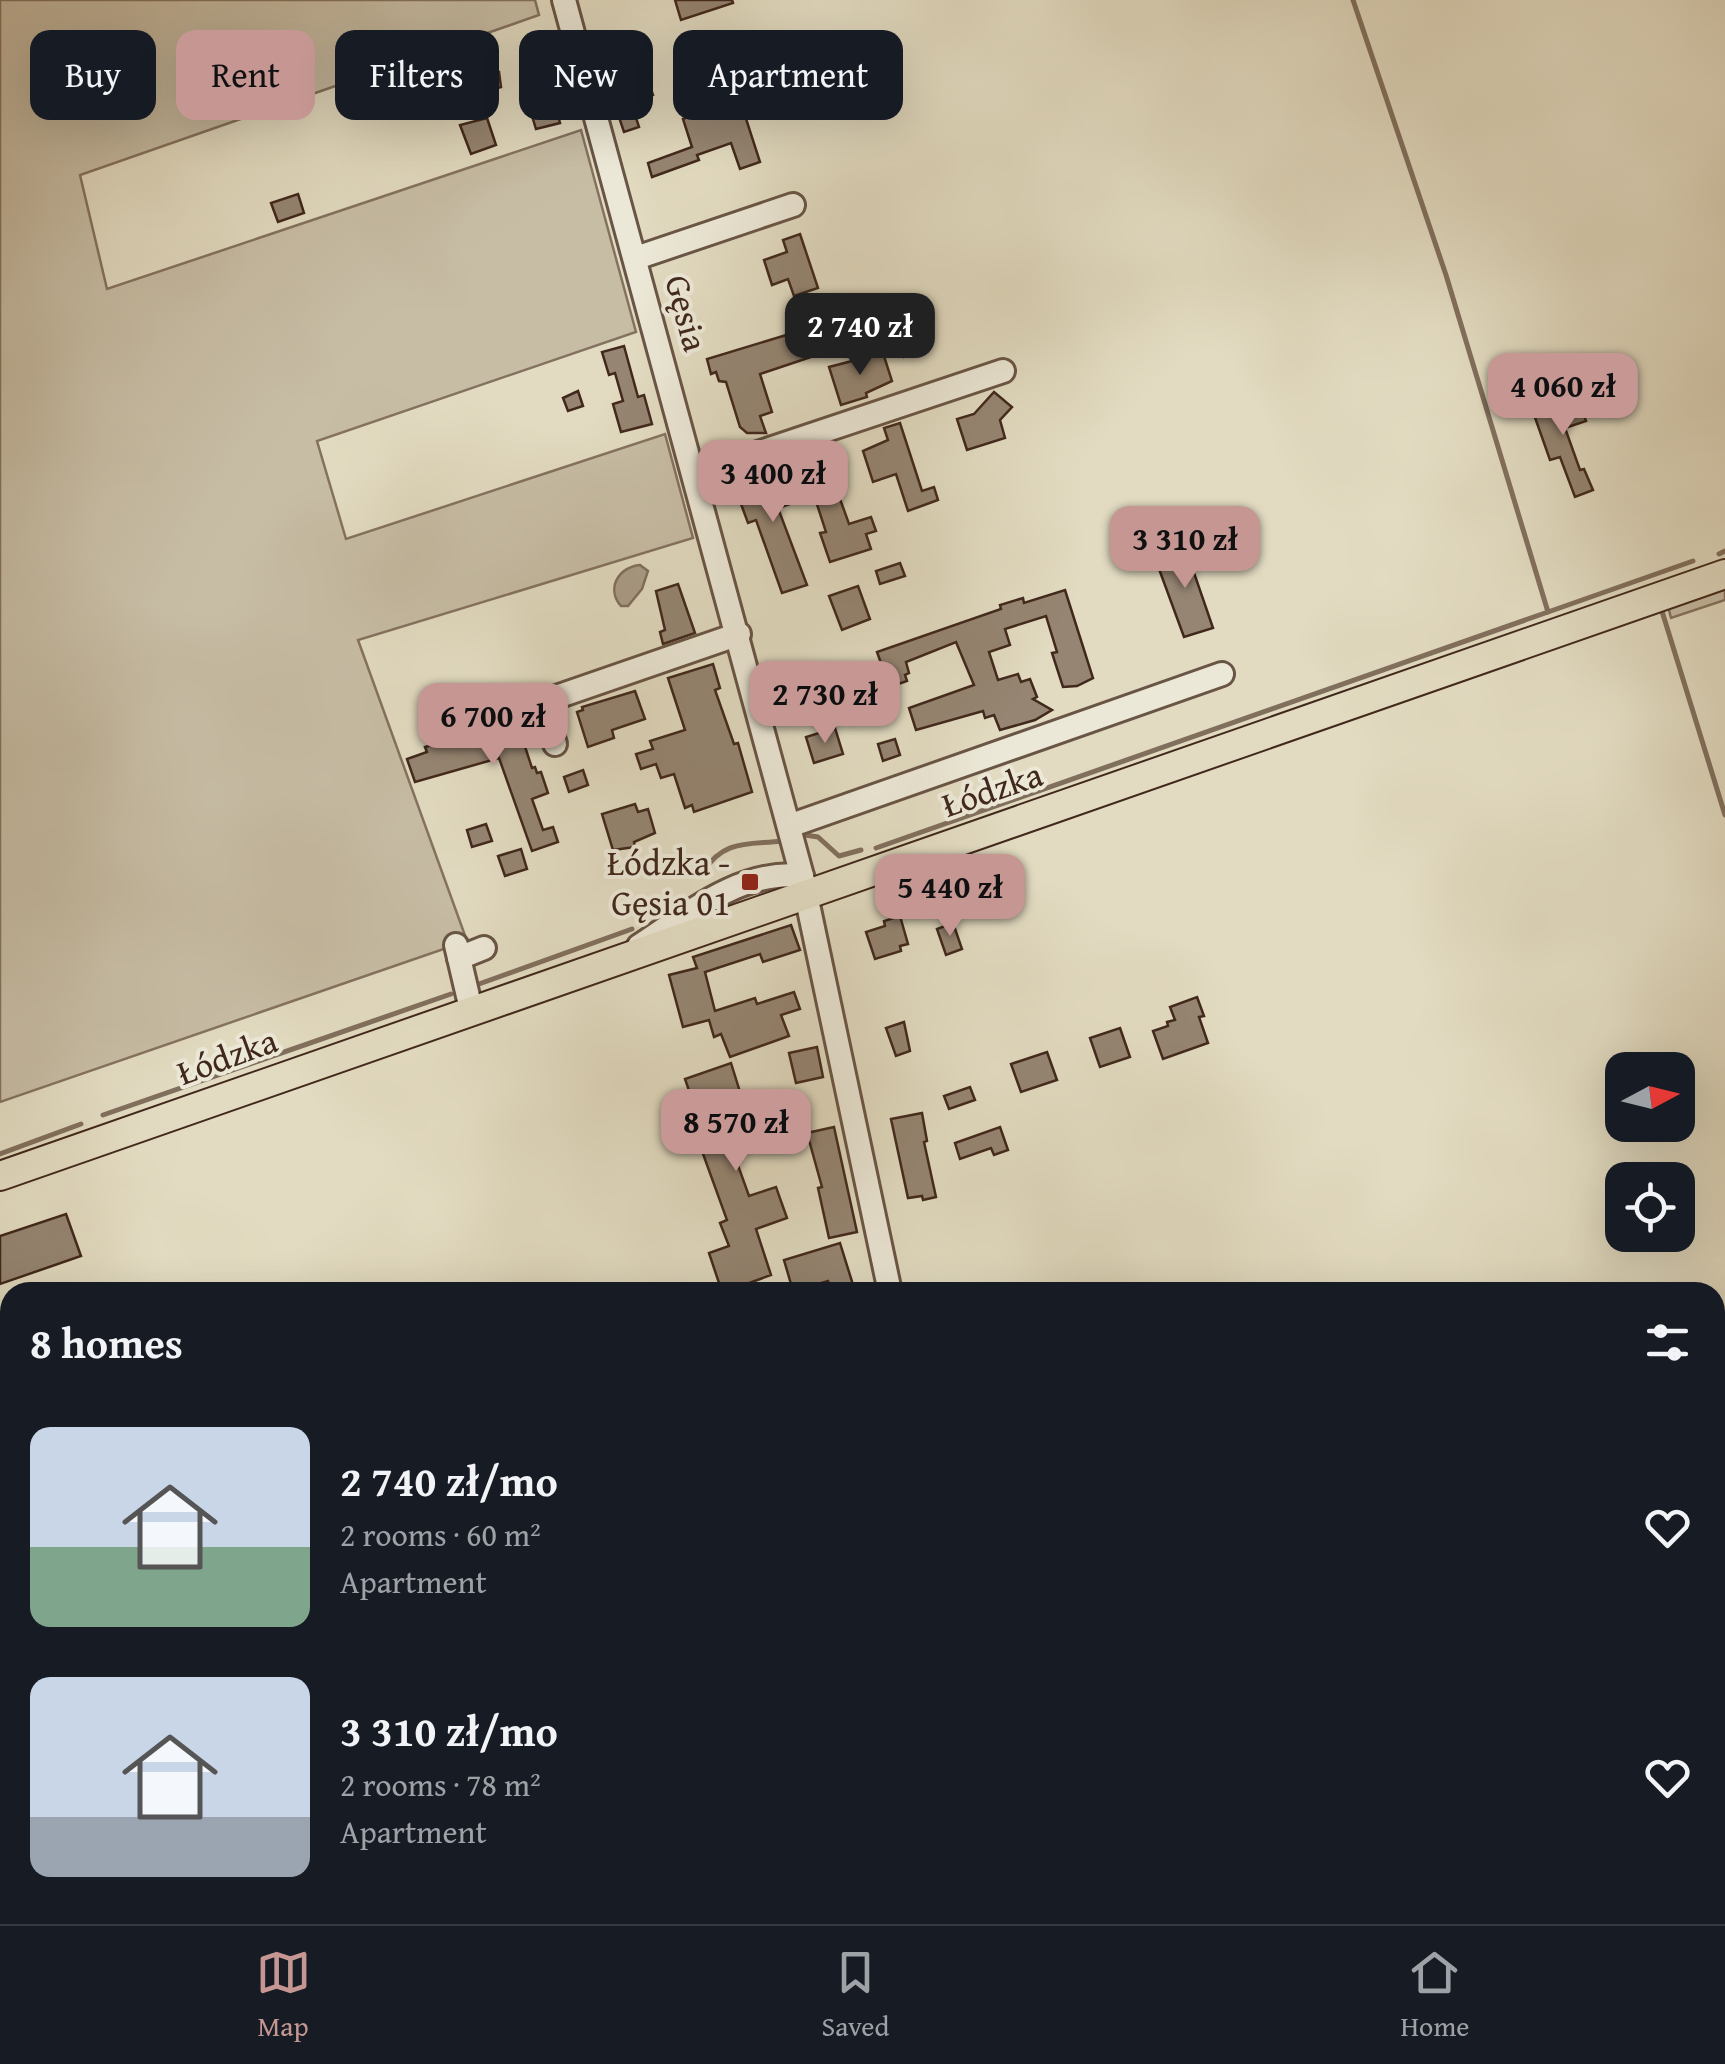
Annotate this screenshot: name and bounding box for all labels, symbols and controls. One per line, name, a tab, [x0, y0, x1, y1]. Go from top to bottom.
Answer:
chip: Buy	[30, 30, 156, 120]
chip: Rent	[176, 30, 315, 120]
chip: Filters	[335, 30, 499, 120]
chip: New	[519, 30, 653, 120]
chip: Apartment	[673, 30, 903, 120]
street label: Gęsia	[652, 269, 722, 357]
pin: 2 740 zł	[757, 293, 963, 378]
text: 2 740 zł	[807, 302, 913, 349]
pin: 4 060 zł	[1460, 353, 1666, 438]
text: 4 060 zł	[1510, 362, 1616, 409]
pin: 3 400 zł	[670, 440, 876, 525]
text: 3 400 zł	[720, 449, 826, 496]
pin: 3 310 zł	[1082, 506, 1288, 591]
text: 3 310 zł	[1132, 515, 1238, 562]
pin: 2 730 zł	[722, 661, 928, 746]
text: 2 730 zł	[772, 670, 878, 717]
pin: 6 700 zł	[390, 683, 596, 768]
text: 6 700 zł	[440, 692, 546, 739]
street label: Łódzka	[935, 748, 1050, 830]
place label: Łódzka - Gęsia 01	[607, 837, 730, 928]
pin: 5 440 zł	[847, 854, 1053, 939]
text: 5 440 zł	[897, 863, 1003, 910]
marker: Łódzka - Gęsia 01	[739, 871, 761, 893]
street label: Łódzka	[170, 1014, 285, 1098]
north arrow	[1605, 1052, 1695, 1142]
map controls	[1605, 1052, 1695, 1252]
pin: 8 570 zł	[633, 1089, 839, 1174]
text: 8 570 zł	[683, 1098, 789, 1145]
button: locate	[1605, 1162, 1695, 1252]
text: 8 homes	[30, 1312, 183, 1373]
icon: filters	[1640, 1315, 1695, 1370]
text: 2 740 zł/mo	[340, 1450, 558, 1511]
icon: home	[110, 1467, 230, 1587]
icon: heart	[1640, 1500, 1695, 1555]
text: 2 rooms · 60 m²	[340, 1511, 541, 1558]
text: Apartment	[340, 1558, 487, 1605]
text: 3 310 zł/mo	[340, 1700, 558, 1761]
icon: home	[110, 1717, 230, 1837]
icon: heart	[1640, 1750, 1695, 1805]
text: 2 rooms · 78 m²	[340, 1761, 541, 1808]
text: Apartment	[340, 1808, 487, 1855]
tab: Map	[256, 1945, 311, 2046]
tab: Saved	[822, 1945, 889, 2046]
tab: Home	[1401, 1945, 1469, 2046]

